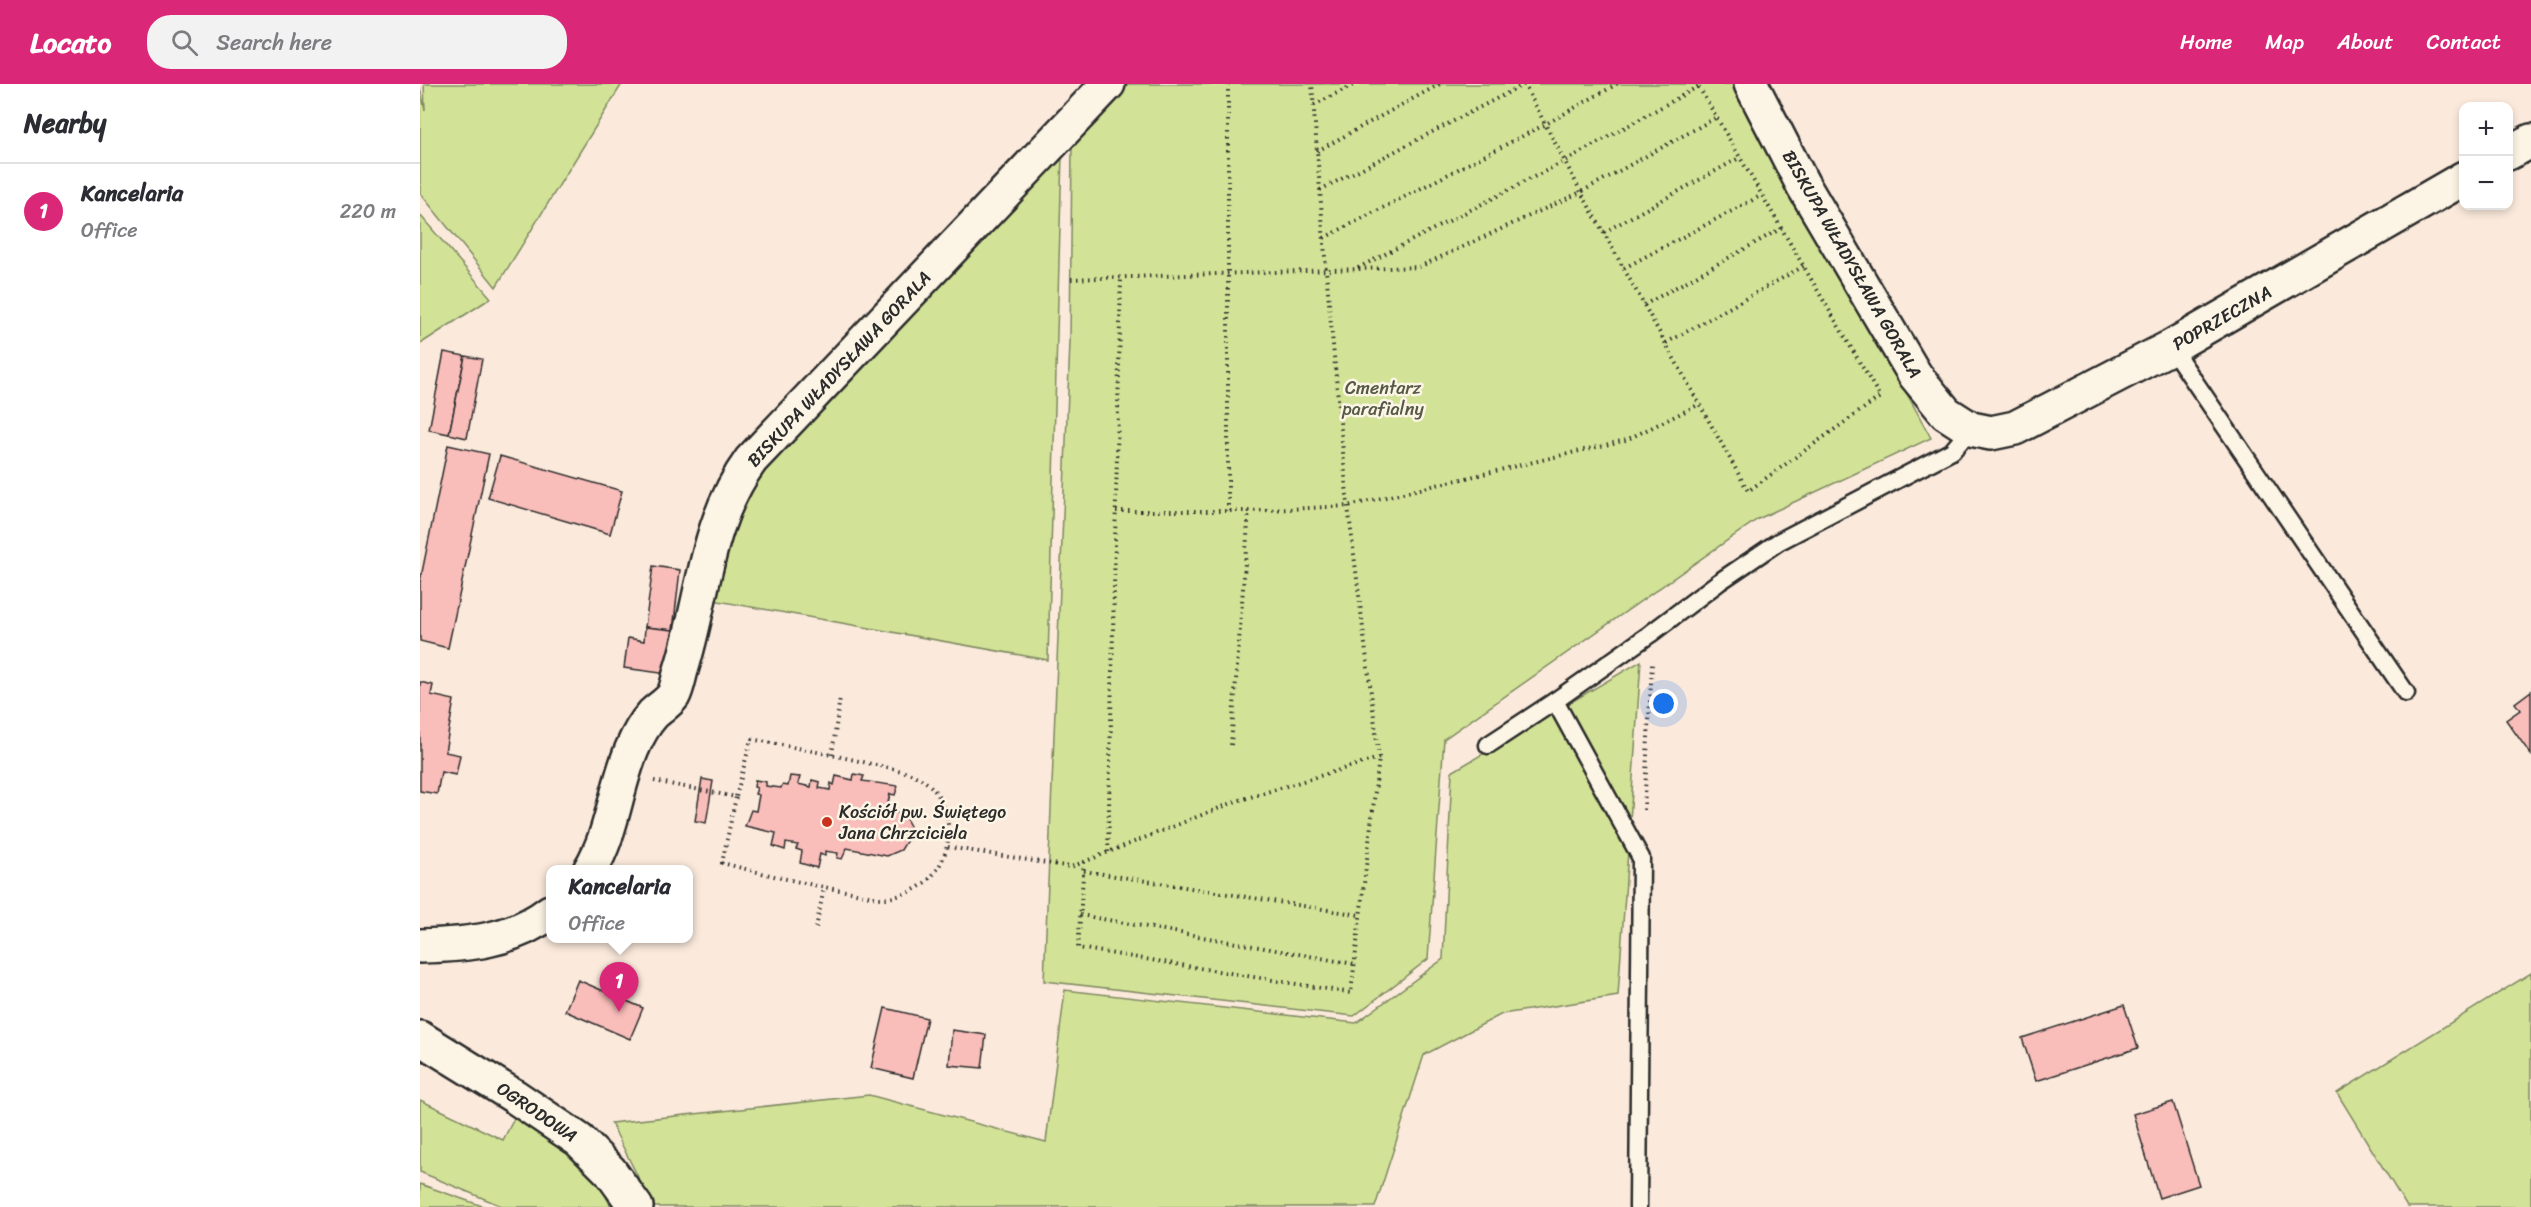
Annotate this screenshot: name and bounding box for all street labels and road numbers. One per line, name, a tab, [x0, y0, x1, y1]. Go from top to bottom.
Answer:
street label: BISKUPA WŁADYSŁAWA GORALA	[1773, 144, 1931, 384]
street label: BISKUPA WŁADYSŁAWA GORALA	[739, 263, 939, 475]
street label: POPRZECZNA	[2166, 277, 2278, 359]
street label: OGRODOWA	[490, 1073, 584, 1151]

